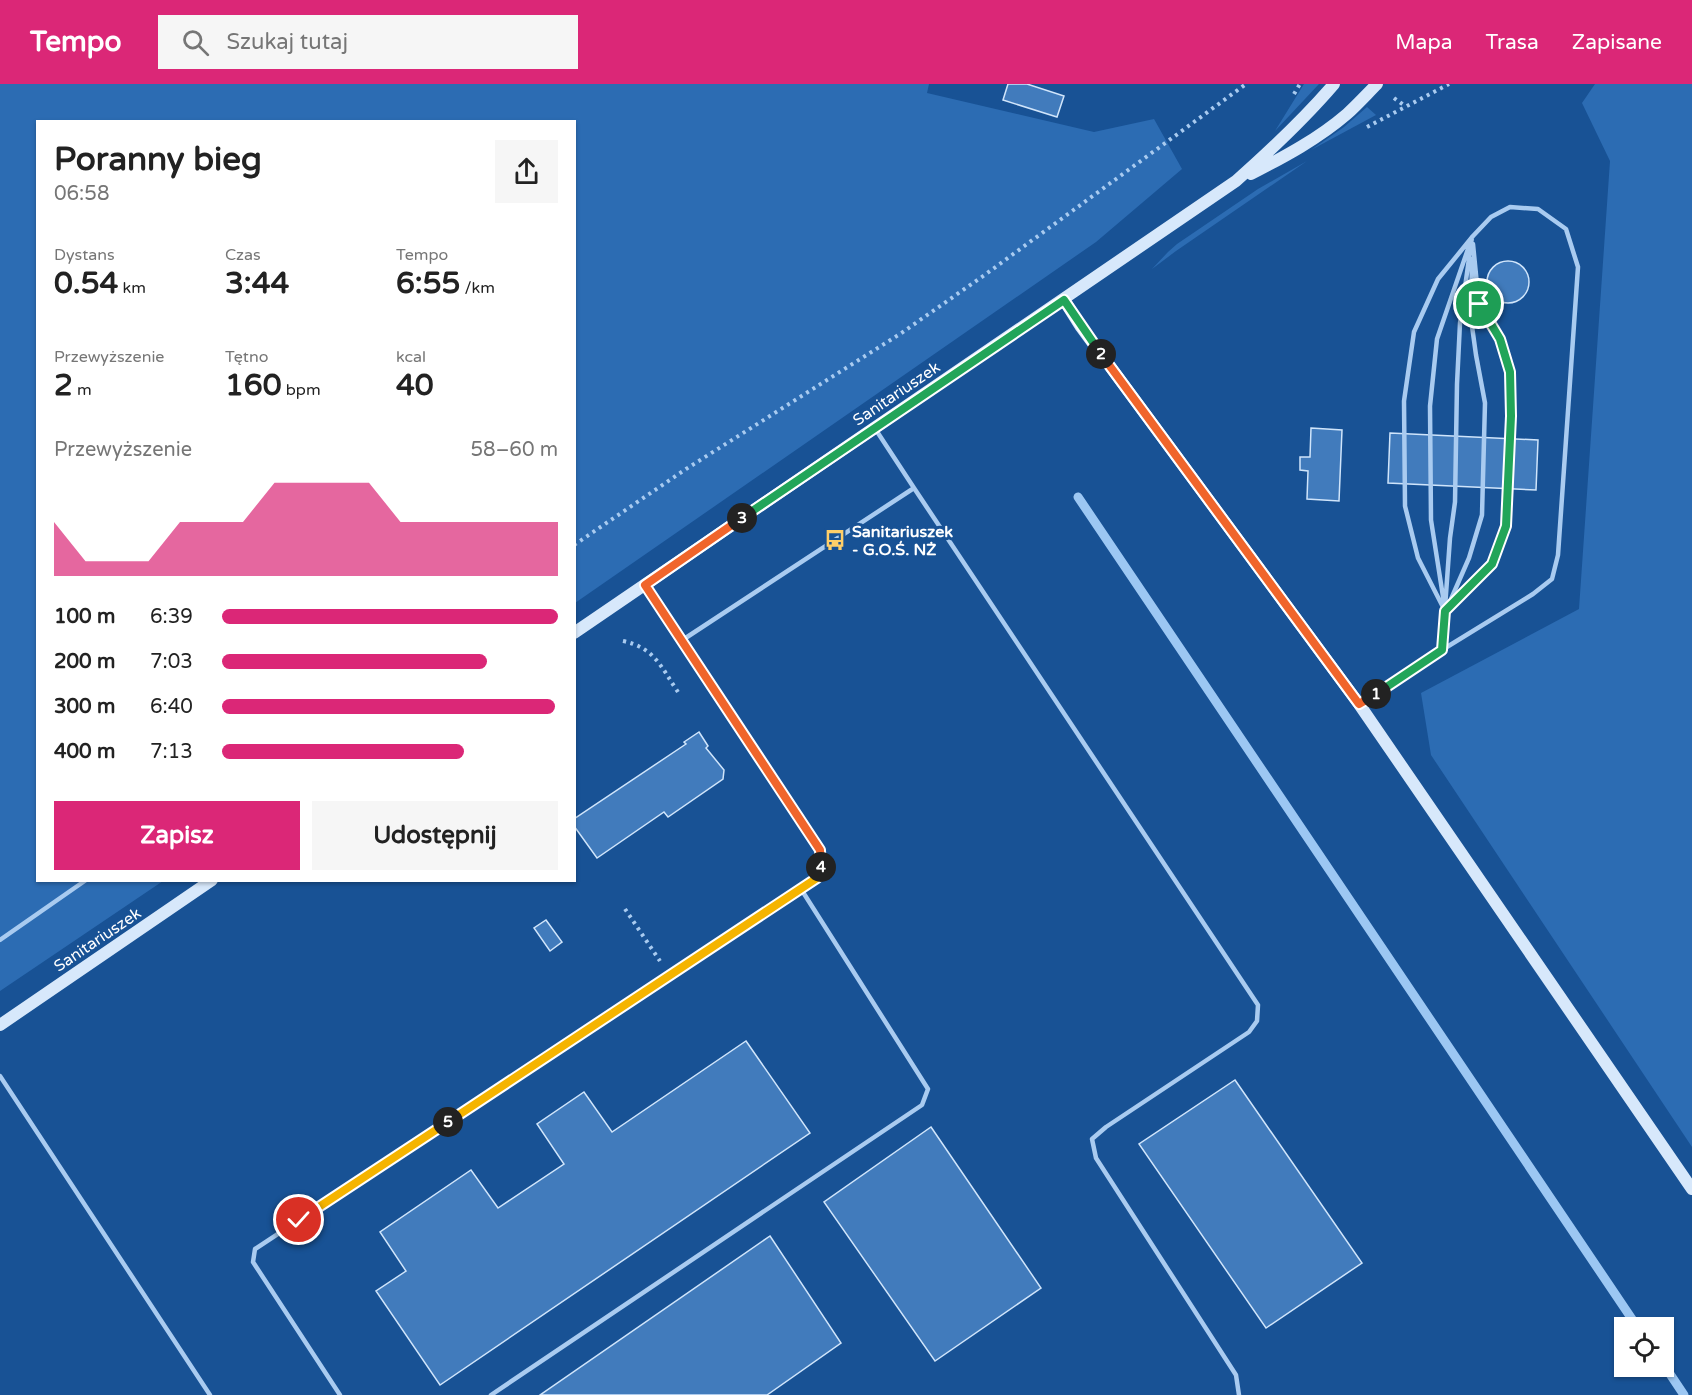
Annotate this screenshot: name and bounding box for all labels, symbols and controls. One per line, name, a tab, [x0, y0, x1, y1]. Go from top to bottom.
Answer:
search box	[158, 15, 578, 69]
text: Tempo	[30, 25, 122, 59]
icon: search	[179, 26, 212, 59]
text: Szukaj tutaj	[227, 29, 348, 55]
text: Mapa	[1395, 30, 1452, 55]
text: Trasa	[1485, 30, 1539, 55]
text: Zapisane	[1572, 30, 1662, 55]
text: Poranny bieg	[54, 140, 262, 179]
button: share	[495, 140, 558, 203]
text: 06:58	[54, 182, 109, 206]
text: Dystans	[54, 245, 115, 265]
text: Czas	[225, 245, 261, 265]
text: Tempo	[396, 245, 448, 265]
text: 0.54	[54, 265, 118, 302]
text: 3:44	[225, 265, 289, 302]
text: 6:55	[396, 265, 460, 302]
text: km	[118, 278, 146, 298]
text: /km	[460, 278, 495, 298]
pin	[1453, 278, 1504, 329]
icon: arrive	[1462, 287, 1495, 320]
pin: 2	[1086, 339, 1116, 369]
text: 2	[1096, 344, 1106, 364]
text: Przewyższenie	[54, 347, 164, 367]
text: Tętno	[225, 347, 268, 367]
text: kcal	[396, 347, 426, 367]
street label: Sanitariuszek	[849, 357, 944, 430]
text: 2	[54, 367, 73, 404]
text: 160	[225, 367, 282, 404]
text: 40	[396, 367, 434, 404]
text: m	[73, 380, 92, 400]
text: bpm	[282, 380, 321, 400]
text: Przewyższenie	[54, 438, 192, 462]
text: 58–60 m	[471, 438, 558, 462]
pin: 3	[727, 503, 757, 533]
text: 3	[737, 508, 747, 528]
place label: Sanitariuszek - G.O.Ś. NŻ	[852, 522, 953, 560]
bus stop icon: Sanitariuszek - G.O.Ś. NŻ	[823, 528, 847, 552]
text: 100 m	[54, 605, 115, 629]
text: 6:39	[150, 605, 193, 629]
text: 200 m	[54, 650, 115, 674]
text: 7:03	[150, 650, 193, 674]
pin: 1	[1361, 679, 1391, 709]
text: 1	[1371, 684, 1381, 704]
text: 300 m	[54, 695, 115, 719]
text: 6:40	[150, 695, 193, 719]
text: 400 m	[54, 740, 115, 764]
text: 7:13	[150, 740, 193, 764]
button: Zapisz	[54, 801, 300, 870]
button: Udostępnij	[312, 801, 558, 870]
pin: 4	[806, 852, 836, 882]
text: 4	[816, 857, 826, 877]
street label: Sanitariuszek	[50, 903, 145, 976]
pin: 5	[433, 1107, 463, 1137]
text: 5	[443, 1112, 453, 1132]
pin	[273, 1194, 324, 1245]
icon: check	[282, 1203, 315, 1236]
map controls	[1614, 1317, 1674, 1377]
button: locate	[1614, 1317, 1674, 1377]

